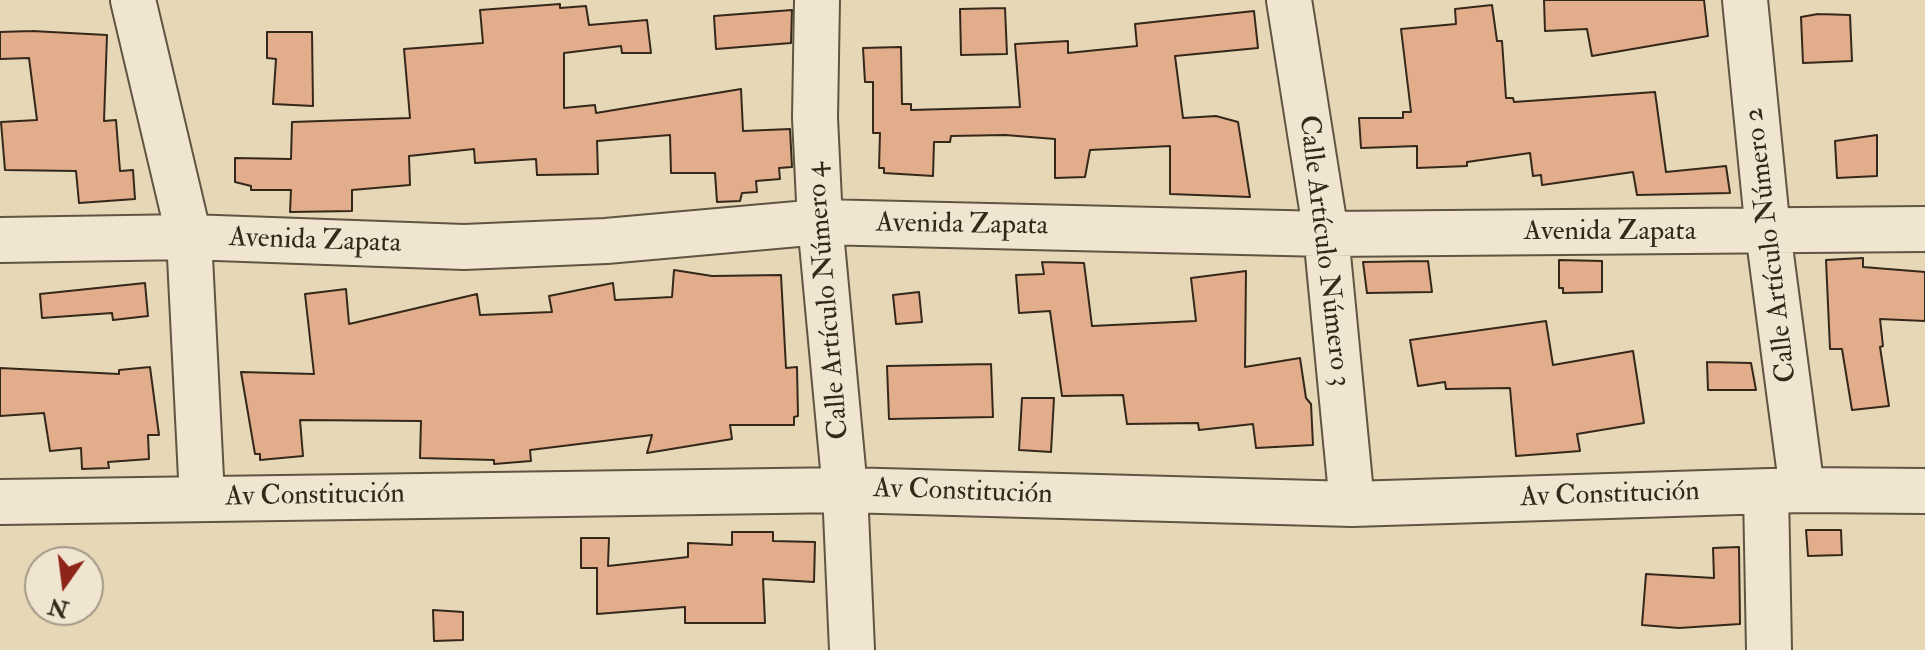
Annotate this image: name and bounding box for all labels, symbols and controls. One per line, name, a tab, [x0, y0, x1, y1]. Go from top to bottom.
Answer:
street label: Calle Artículo Número 2	[1738, 106, 1806, 384]
street label: Calle Artículo Número 3	[1290, 113, 1356, 389]
street label: Calle Artículo Número 4	[800, 161, 858, 441]
street label: Avenida Zapata	[876, 208, 1048, 244]
street label: Avenida Zapata	[1524, 216, 1696, 250]
street label: Avenida Zapata	[228, 222, 402, 262]
street label: Av Constitución	[873, 473, 1053, 513]
street label: Av Constitución	[1520, 476, 1700, 516]
street label: Av Constitución	[225, 479, 405, 515]
north arrow	[24, 546, 104, 626]
text: N	[46, 591, 72, 623]

